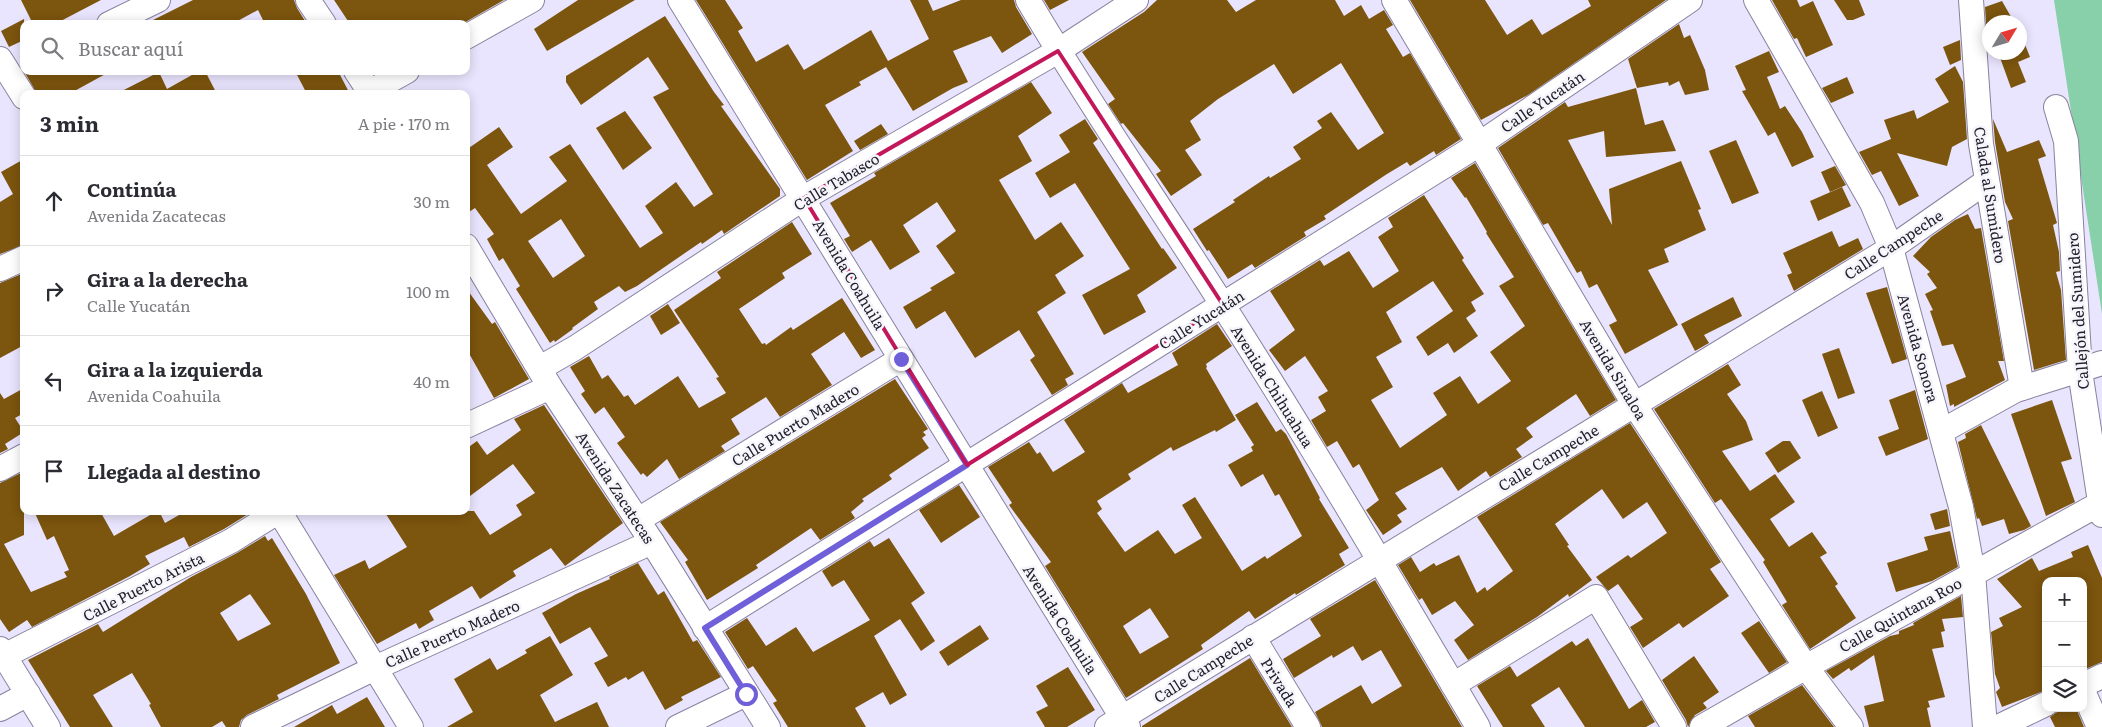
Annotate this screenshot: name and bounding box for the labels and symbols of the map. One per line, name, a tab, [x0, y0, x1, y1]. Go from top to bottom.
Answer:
north arrow	[1982, 15, 2027, 60]
street label: Calle Yucatán	[1495, 64, 1589, 138]
street label: Calada al Sumidero	[1969, 125, 2013, 265]
street label: Calle Tabasco	[789, 146, 884, 216]
street label: Calle Campeche	[1839, 203, 1947, 285]
street label: Avenida Coahuila	[808, 214, 893, 335]
street label: Callejón del Sumidero	[2060, 232, 2094, 390]
street label: Calle Yucatán	[1154, 283, 1248, 354]
street label: Avenida Sonora	[1892, 291, 1946, 406]
street label: Avenida Sinaloa	[1575, 314, 1654, 425]
street label: Avenida Chihuahua	[1226, 320, 1320, 452]
route end	[890, 348, 913, 371]
street label: Calle Puerto Madero	[727, 377, 863, 471]
street label: Calle Campeche	[1493, 418, 1603, 496]
street label: Avenida Zacatecas	[571, 426, 661, 548]
street label: Calle Puerto Arista	[78, 545, 209, 627]
street label: Avenida Coahuila	[1018, 560, 1104, 679]
street label: Calle Quintana Roo	[1834, 571, 1966, 657]
street label: Calle Puerto Madero	[381, 593, 523, 673]
street label: Calle Campeche	[1149, 628, 1258, 708]
street label: Privada	[1256, 653, 1305, 712]
route start	[735, 683, 758, 706]

